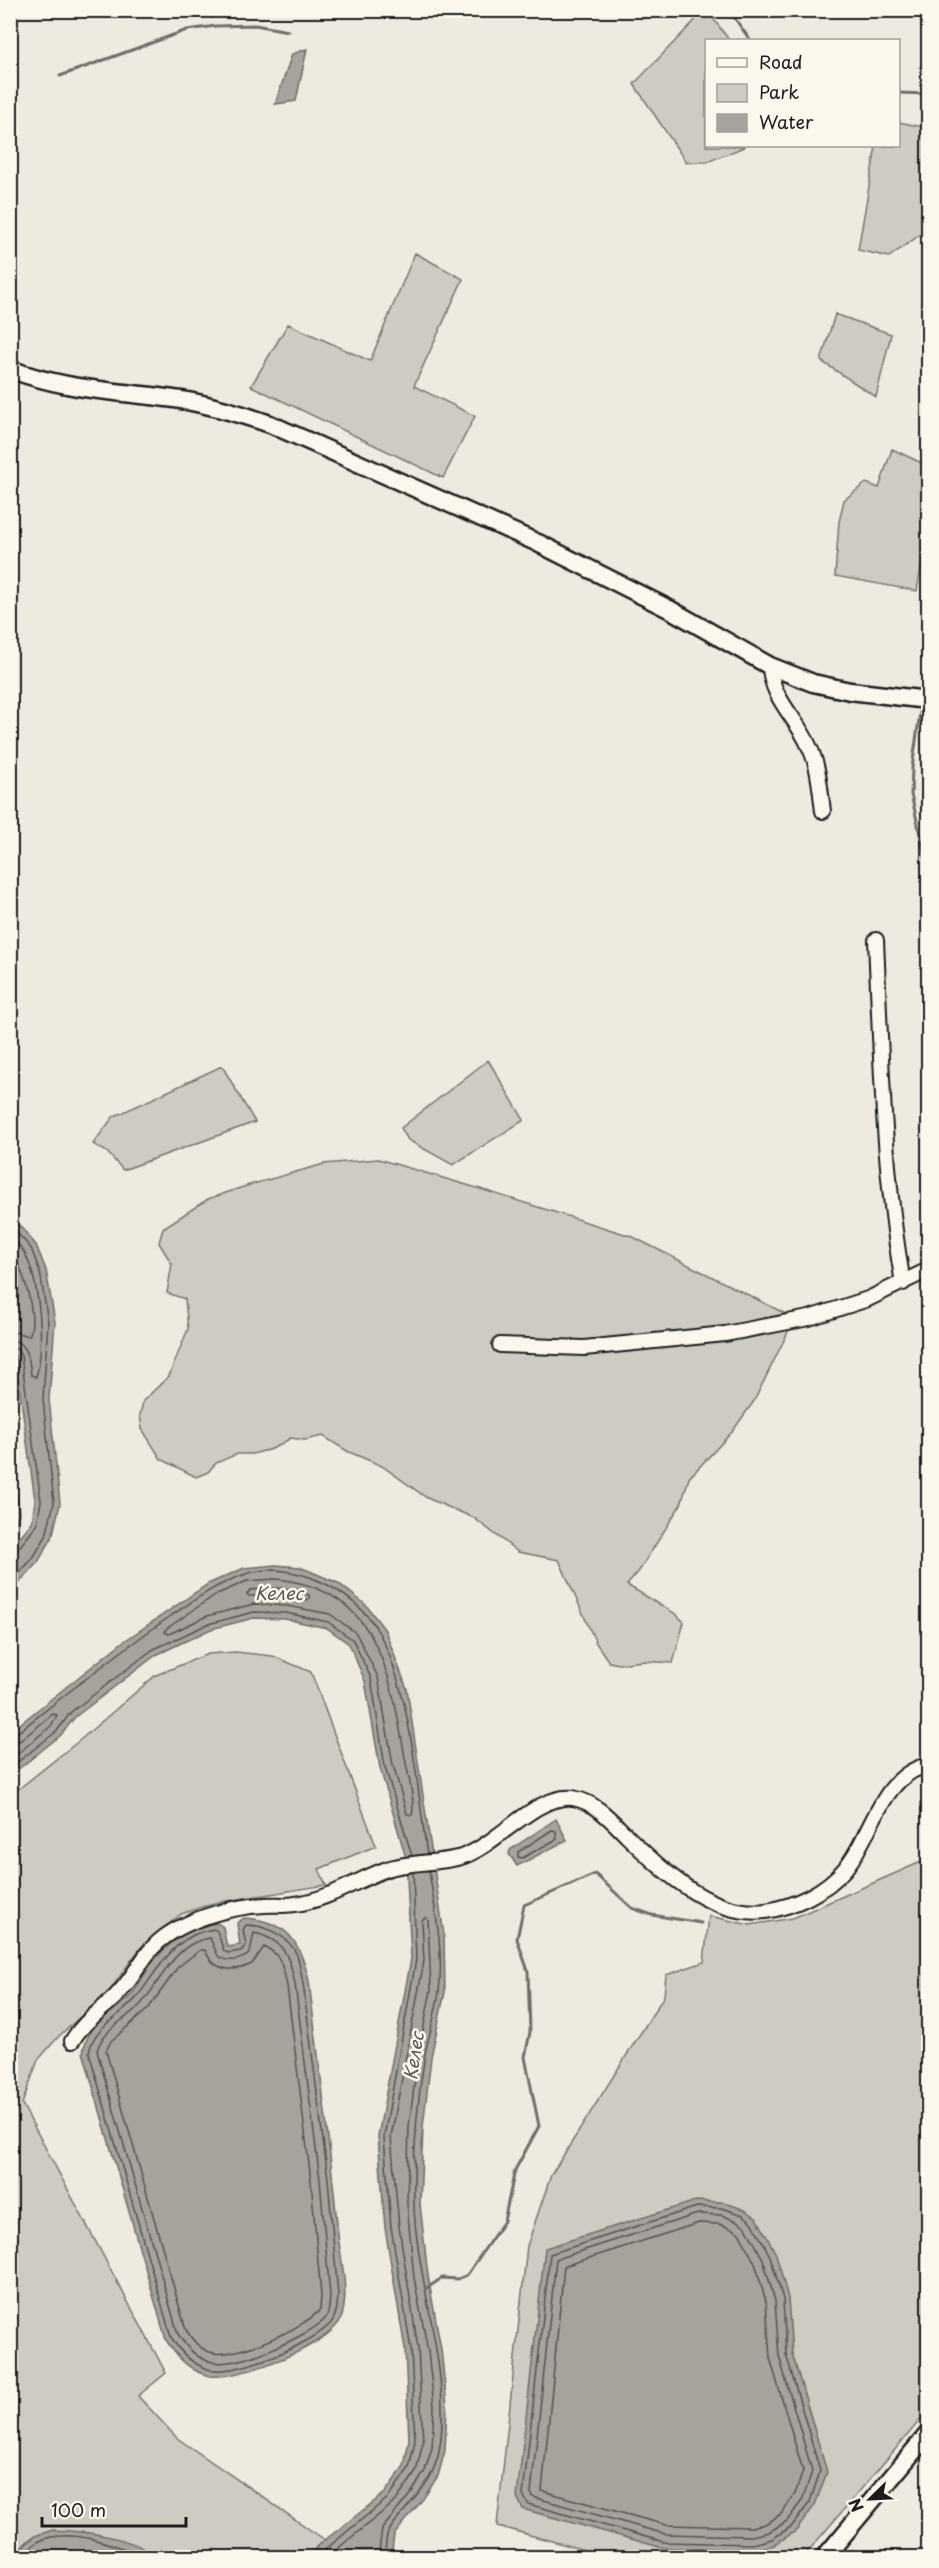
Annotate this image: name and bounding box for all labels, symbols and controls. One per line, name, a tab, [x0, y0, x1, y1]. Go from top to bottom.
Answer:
legend	[705, 39, 900, 147]
text: Road	[759, 48, 803, 75]
text: Park	[759, 78, 799, 105]
text: Water	[759, 108, 814, 135]
water label: Келес	[255, 1579, 305, 1606]
water label: Келес	[396, 2028, 430, 2082]
north arrow	[840, 2469, 900, 2529]
scale bar	[42, 2490, 186, 2528]
text: N	[842, 2495, 869, 2516]
text: 100 m	[51, 2496, 106, 2523]

